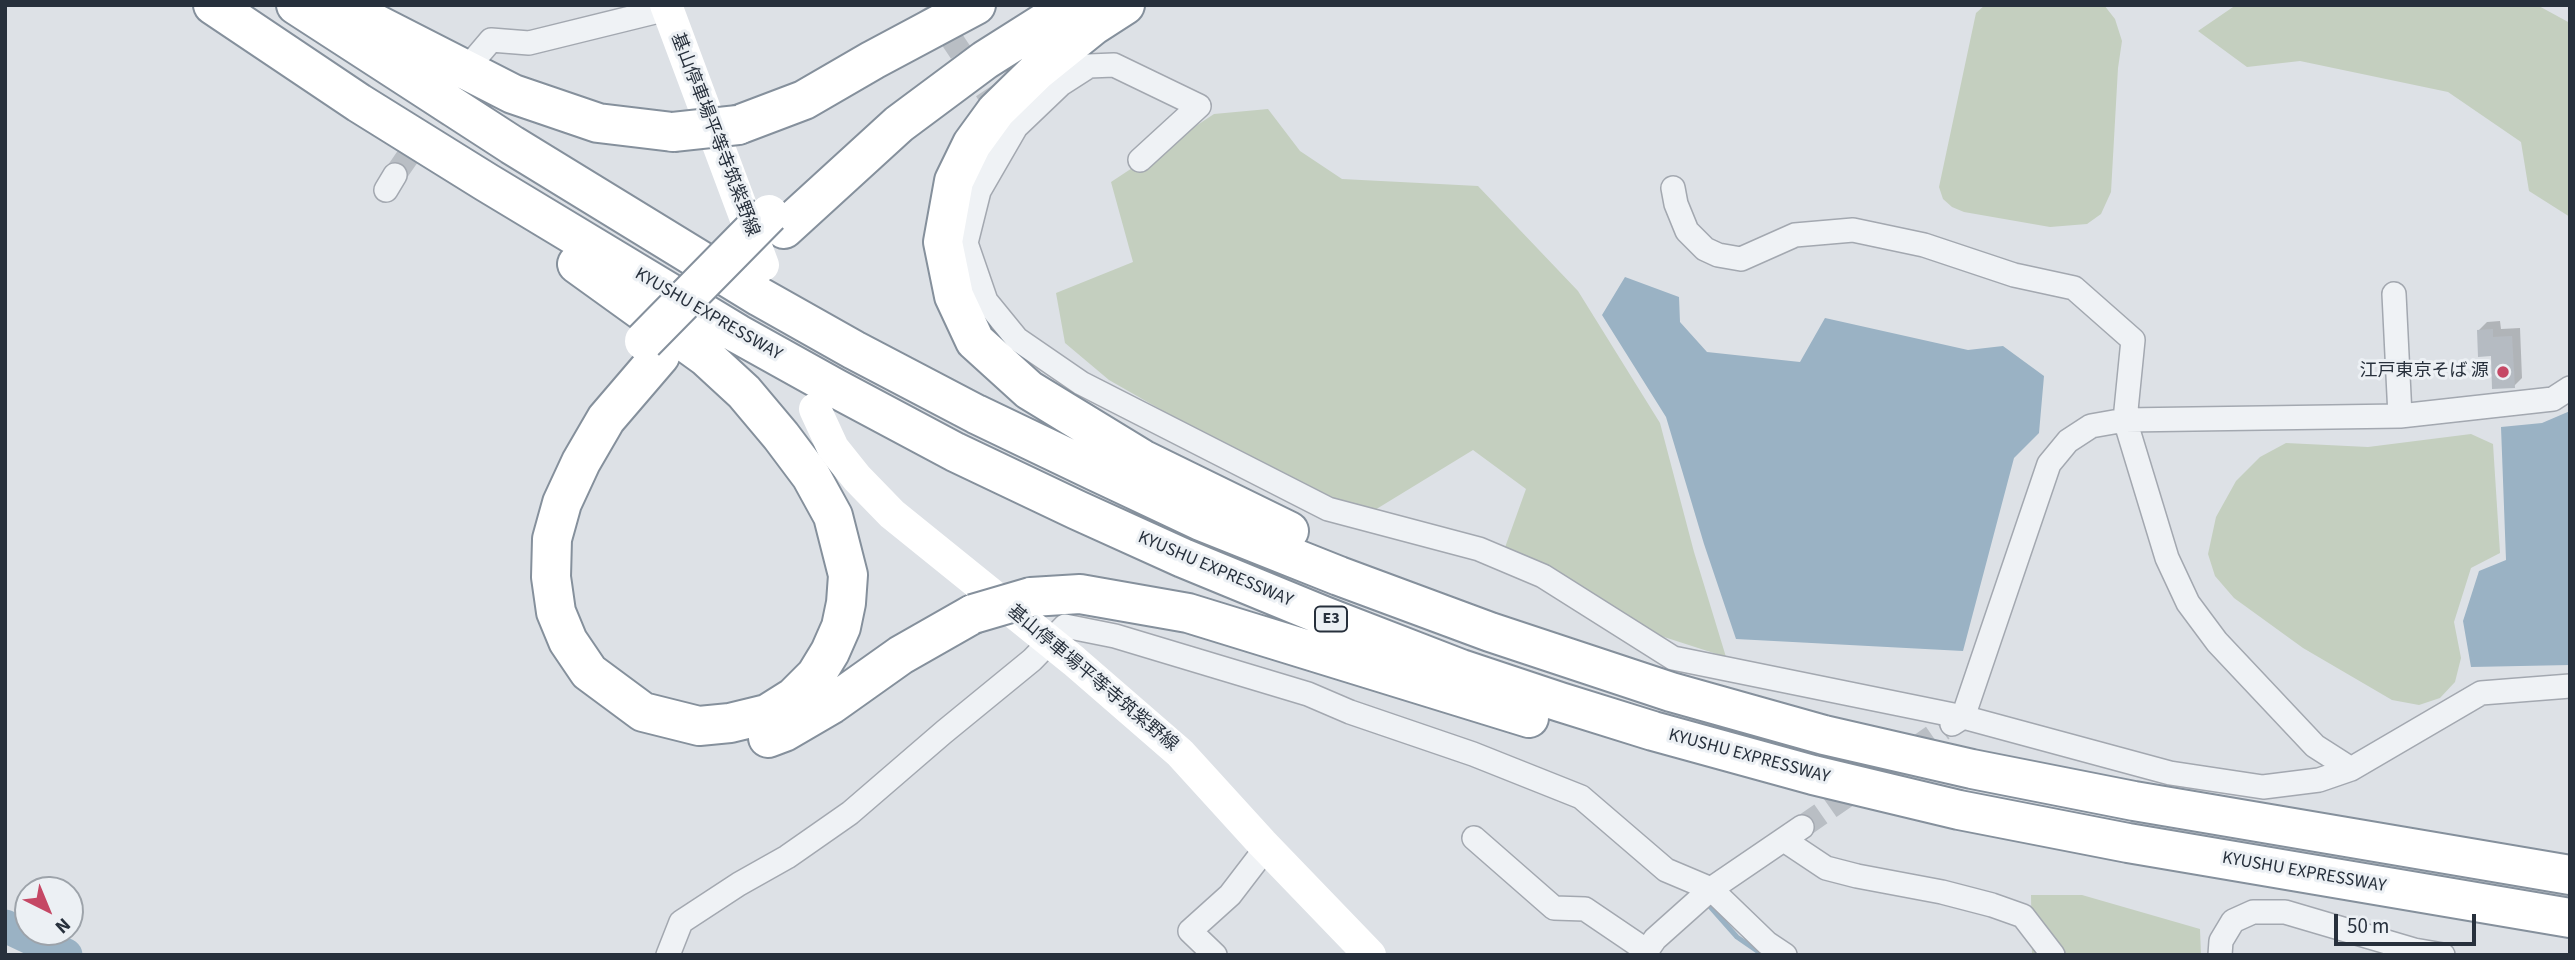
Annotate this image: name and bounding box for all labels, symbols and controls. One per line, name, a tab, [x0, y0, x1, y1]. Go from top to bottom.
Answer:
street label: 基山停車場平等寺筑紫野線	[665, 30, 763, 240]
street label: KYUSHU EXPRESSWAY	[631, 264, 785, 366]
place label: 江戸東京そば 源	[2359, 361, 2489, 383]
marker: 江戸東京そば 源	[2495, 364, 2511, 380]
street label: KYUSHU EXPRESSWAY	[1134, 528, 1296, 612]
street label: 基山停車場平等寺筑紫野線	[1002, 601, 1182, 757]
road number: E3	[1315, 606, 1347, 632]
street label: KYUSHU EXPRESSWAY	[1666, 725, 1832, 789]
street label: KYUSHU EXPRESSWAY	[2220, 848, 2388, 898]
north arrow	[14, 876, 84, 946]
scale bar	[2337, 900, 2479, 944]
text: N	[48, 911, 76, 939]
text: 50 m	[2347, 911, 2389, 941]

